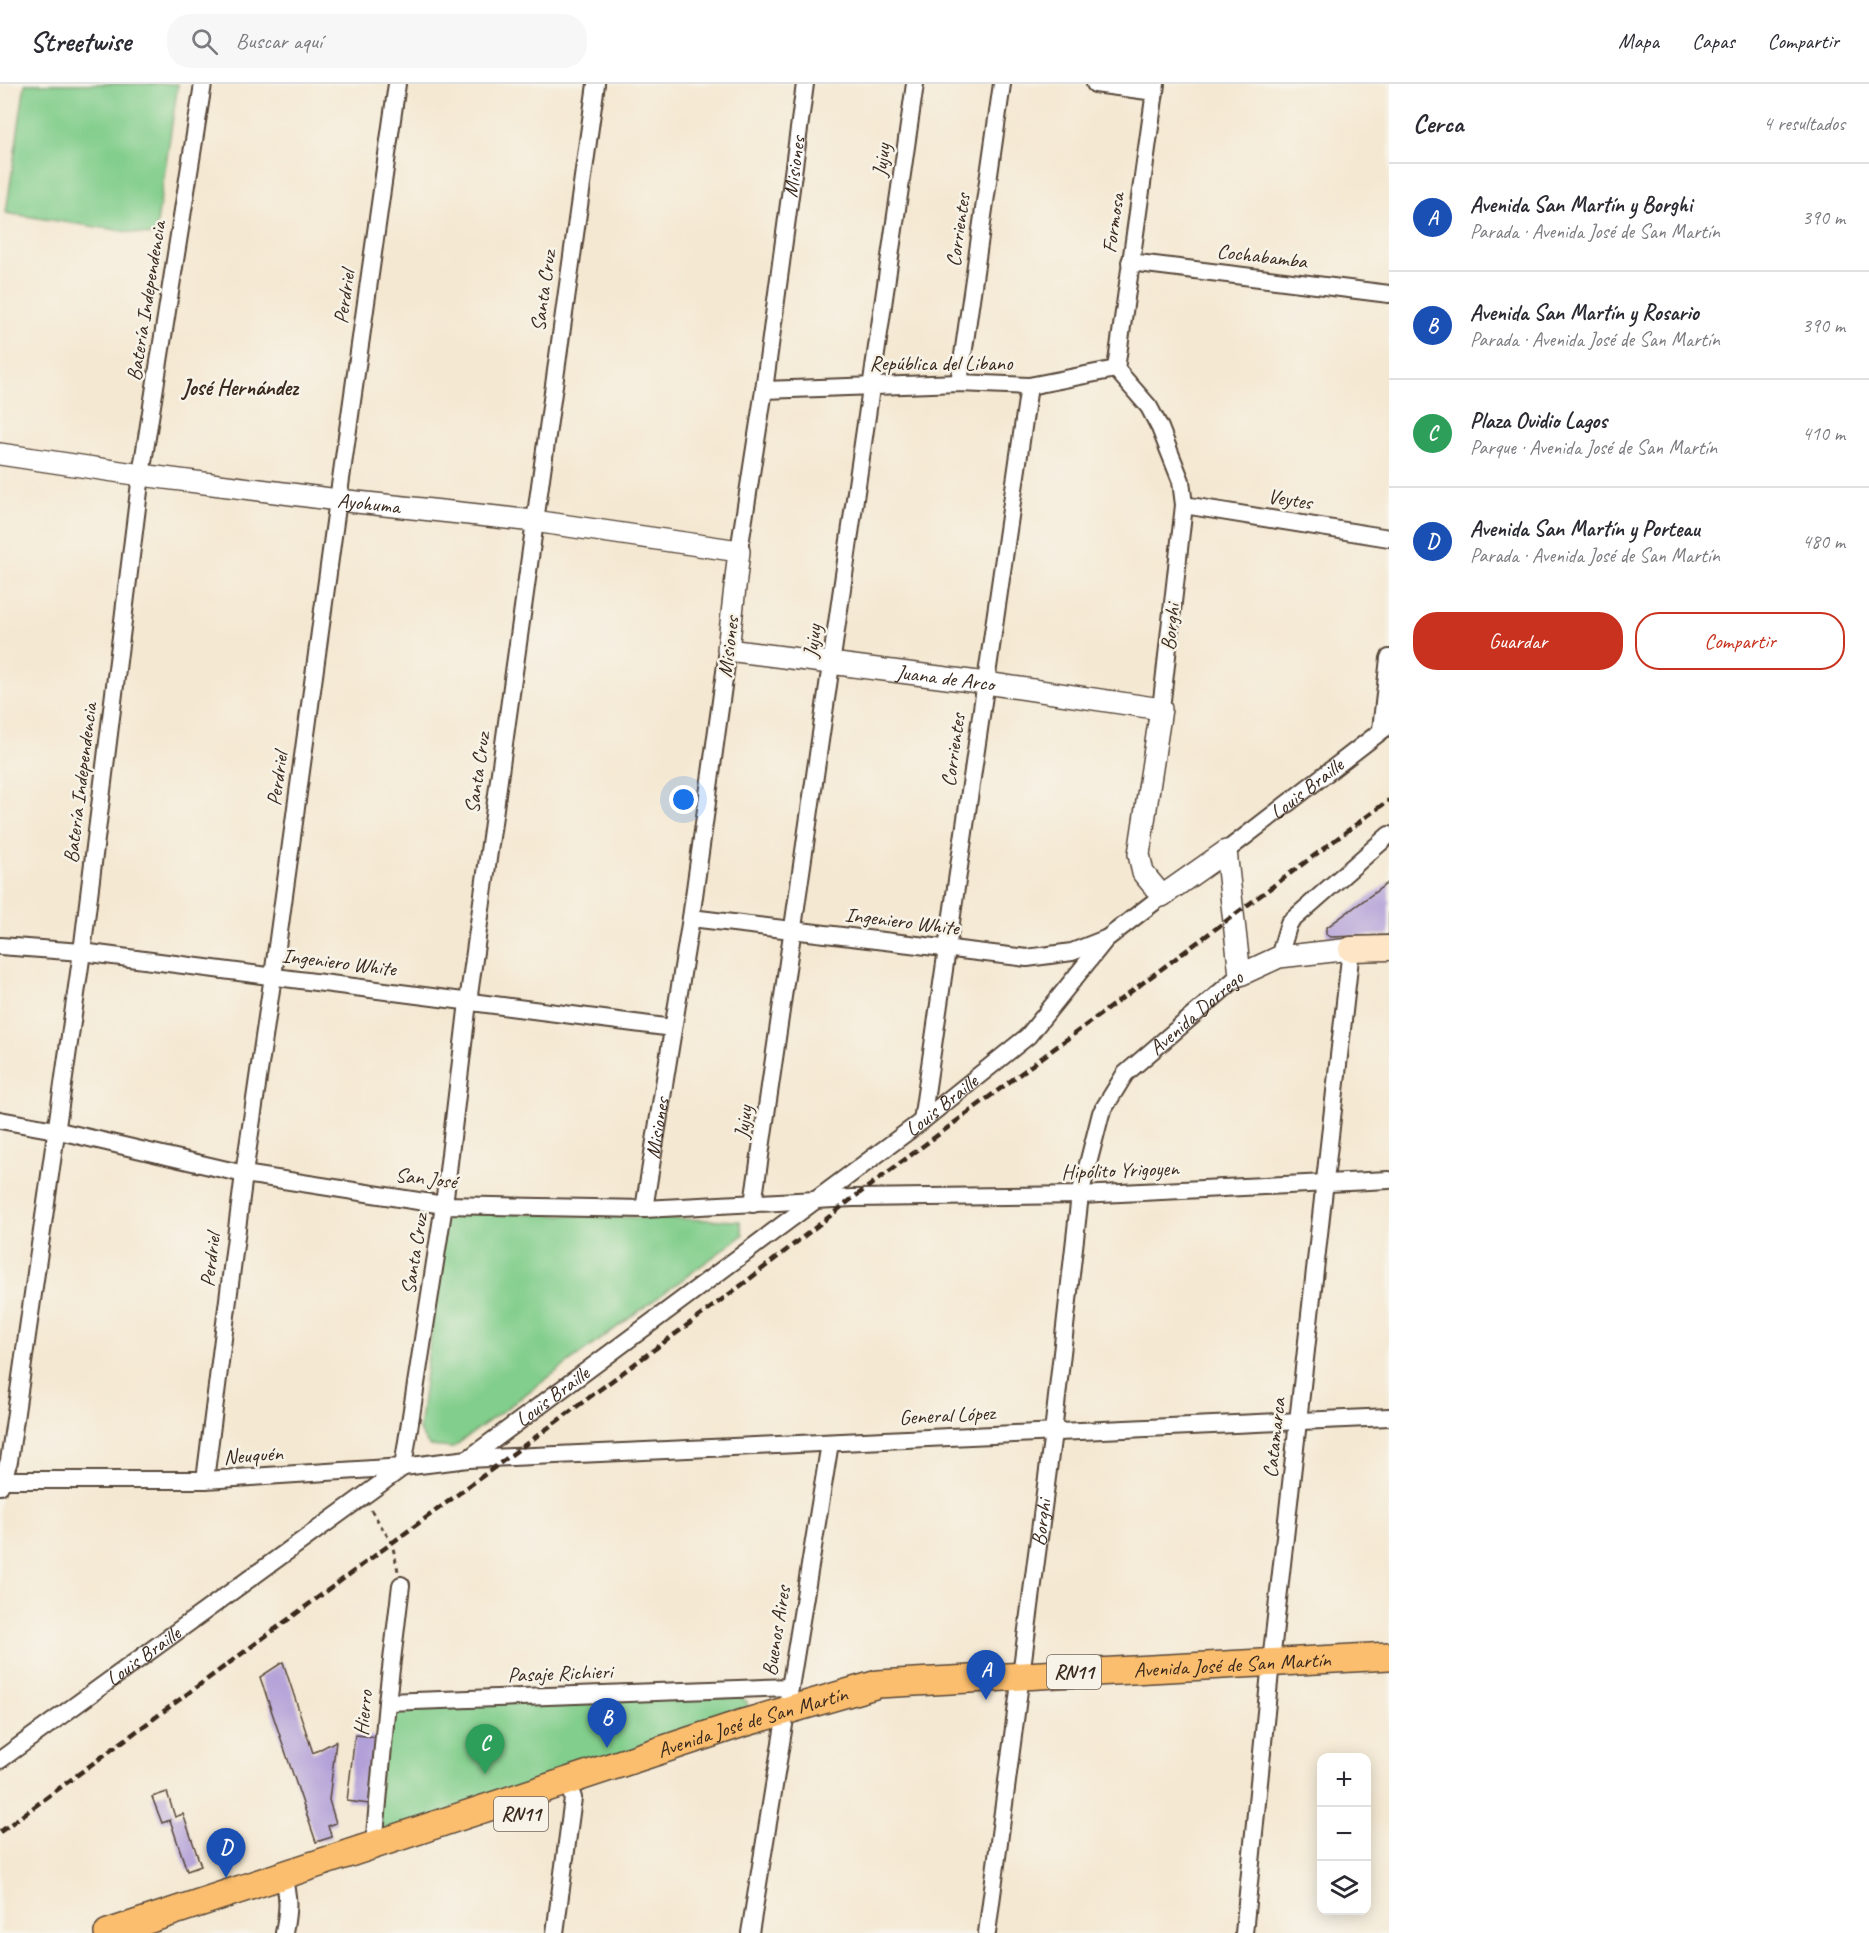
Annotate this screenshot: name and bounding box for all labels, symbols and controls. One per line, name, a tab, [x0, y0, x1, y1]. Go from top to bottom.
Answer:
search box	[167, 14, 587, 68]
text: Streetwise	[30, 24, 131, 59]
icon: search	[188, 25, 221, 58]
text: Buscar aquí	[236, 27, 322, 55]
text: Mapa	[1618, 28, 1659, 54]
text: Capas	[1692, 28, 1735, 54]
text: Compartir	[1768, 28, 1839, 54]
text: Cerca	[1413, 107, 1463, 140]
text: 4 resultados	[1763, 111, 1845, 136]
street label: Misiones	[777, 133, 811, 199]
street label: Jujuy	[866, 140, 896, 179]
street label: Formosa	[1096, 189, 1130, 255]
street label: Corrientes	[940, 190, 976, 268]
text: Avenida San Martín y Borghi	[1470, 191, 1692, 219]
text: A	[1427, 205, 1438, 230]
text: 390 m	[1802, 205, 1845, 230]
street label: Batería Independencia	[121, 217, 172, 383]
text: Parada · Avenida José de San Martín	[1470, 219, 1720, 244]
street label: Cochabamba	[1215, 238, 1310, 275]
street label: Santa Cruz	[524, 247, 562, 333]
street label: Perdriel	[327, 265, 361, 325]
text: Avenida San Martín y Rosario	[1470, 299, 1699, 327]
text: B	[1427, 313, 1438, 338]
text: 390 m	[1802, 313, 1845, 338]
text: Parada · Avenida José de San Martín	[1470, 327, 1720, 352]
street label: República del Libano	[870, 350, 1014, 376]
district label: José Hernández	[180, 374, 300, 402]
text: Plaza Ovidio Lagos	[1470, 407, 1607, 435]
text: C	[1428, 421, 1437, 446]
text: 410 m	[1802, 421, 1845, 446]
text: Parque · Avenida José de San Martín	[1470, 435, 1717, 460]
street label: Veytes	[1266, 483, 1316, 516]
street label: Ayohuma	[336, 487, 404, 520]
text: Avenida San Martín y Porteau	[1470, 515, 1700, 543]
text: D	[1427, 529, 1438, 554]
text: 480 m	[1802, 529, 1845, 554]
text: Parada · Avenida José de San Martín	[1470, 543, 1720, 568]
street label: Borghi	[1155, 599, 1186, 652]
button: Guardar	[1413, 612, 1623, 670]
button: Compartir	[1635, 612, 1845, 670]
street label: Misiones	[711, 613, 745, 679]
street label: Jujuy	[797, 621, 827, 660]
street label: Juana de Arco	[894, 659, 999, 697]
street label: Batería Independencia	[57, 699, 103, 865]
street label: Corrientes	[935, 710, 971, 788]
street label: Santa Cruz	[458, 729, 496, 815]
street label: Perdriel	[260, 747, 294, 807]
street label: Louis Braille	[1265, 751, 1350, 825]
your location	[669, 785, 698, 814]
street label: Ingeniero White	[844, 901, 962, 941]
street label: Ingeniero White	[281, 942, 399, 982]
street label: Avenida Dorrego	[1143, 964, 1250, 1061]
street label: Louis Braille	[900, 1068, 984, 1142]
street label: Misiones	[639, 1094, 675, 1160]
street label: Jujuy	[728, 1102, 758, 1141]
street label: Hipólito Yrigoyen	[1061, 1155, 1181, 1185]
street label: San José	[394, 1161, 461, 1195]
street label: Santa Cruz	[395, 1210, 434, 1296]
street label: Perdriel	[194, 1228, 227, 1288]
street label: Louis Braille	[510, 1360, 595, 1432]
street label: Catamarca	[1257, 1395, 1291, 1479]
street label: General López	[898, 1399, 998, 1430]
street label: Neuquén	[222, 1440, 284, 1470]
street label: Borghi	[1025, 1495, 1057, 1547]
street label: Buenos Aires	[756, 1582, 796, 1678]
street label: Louis Braille	[101, 1620, 186, 1692]
street label: Avenida José de San Martín	[1133, 1646, 1332, 1683]
pin: A	[966, 1650, 1006, 1700]
road number: RN11	[1047, 1655, 1101, 1689]
street label: Pasaje Richieri	[507, 1658, 616, 1688]
street label: Avenida José de San Martín	[654, 1680, 851, 1763]
street label: Hierro	[348, 1688, 378, 1737]
pin: B	[588, 1698, 626, 1748]
pin: C	[466, 1724, 504, 1774]
map controls	[1317, 1753, 1371, 1915]
button: +	[1317, 1753, 1371, 1807]
road number: RN11	[494, 1797, 548, 1831]
button: −	[1317, 1807, 1371, 1861]
pin: D	[206, 1828, 246, 1878]
button: layers	[1317, 1861, 1371, 1915]

